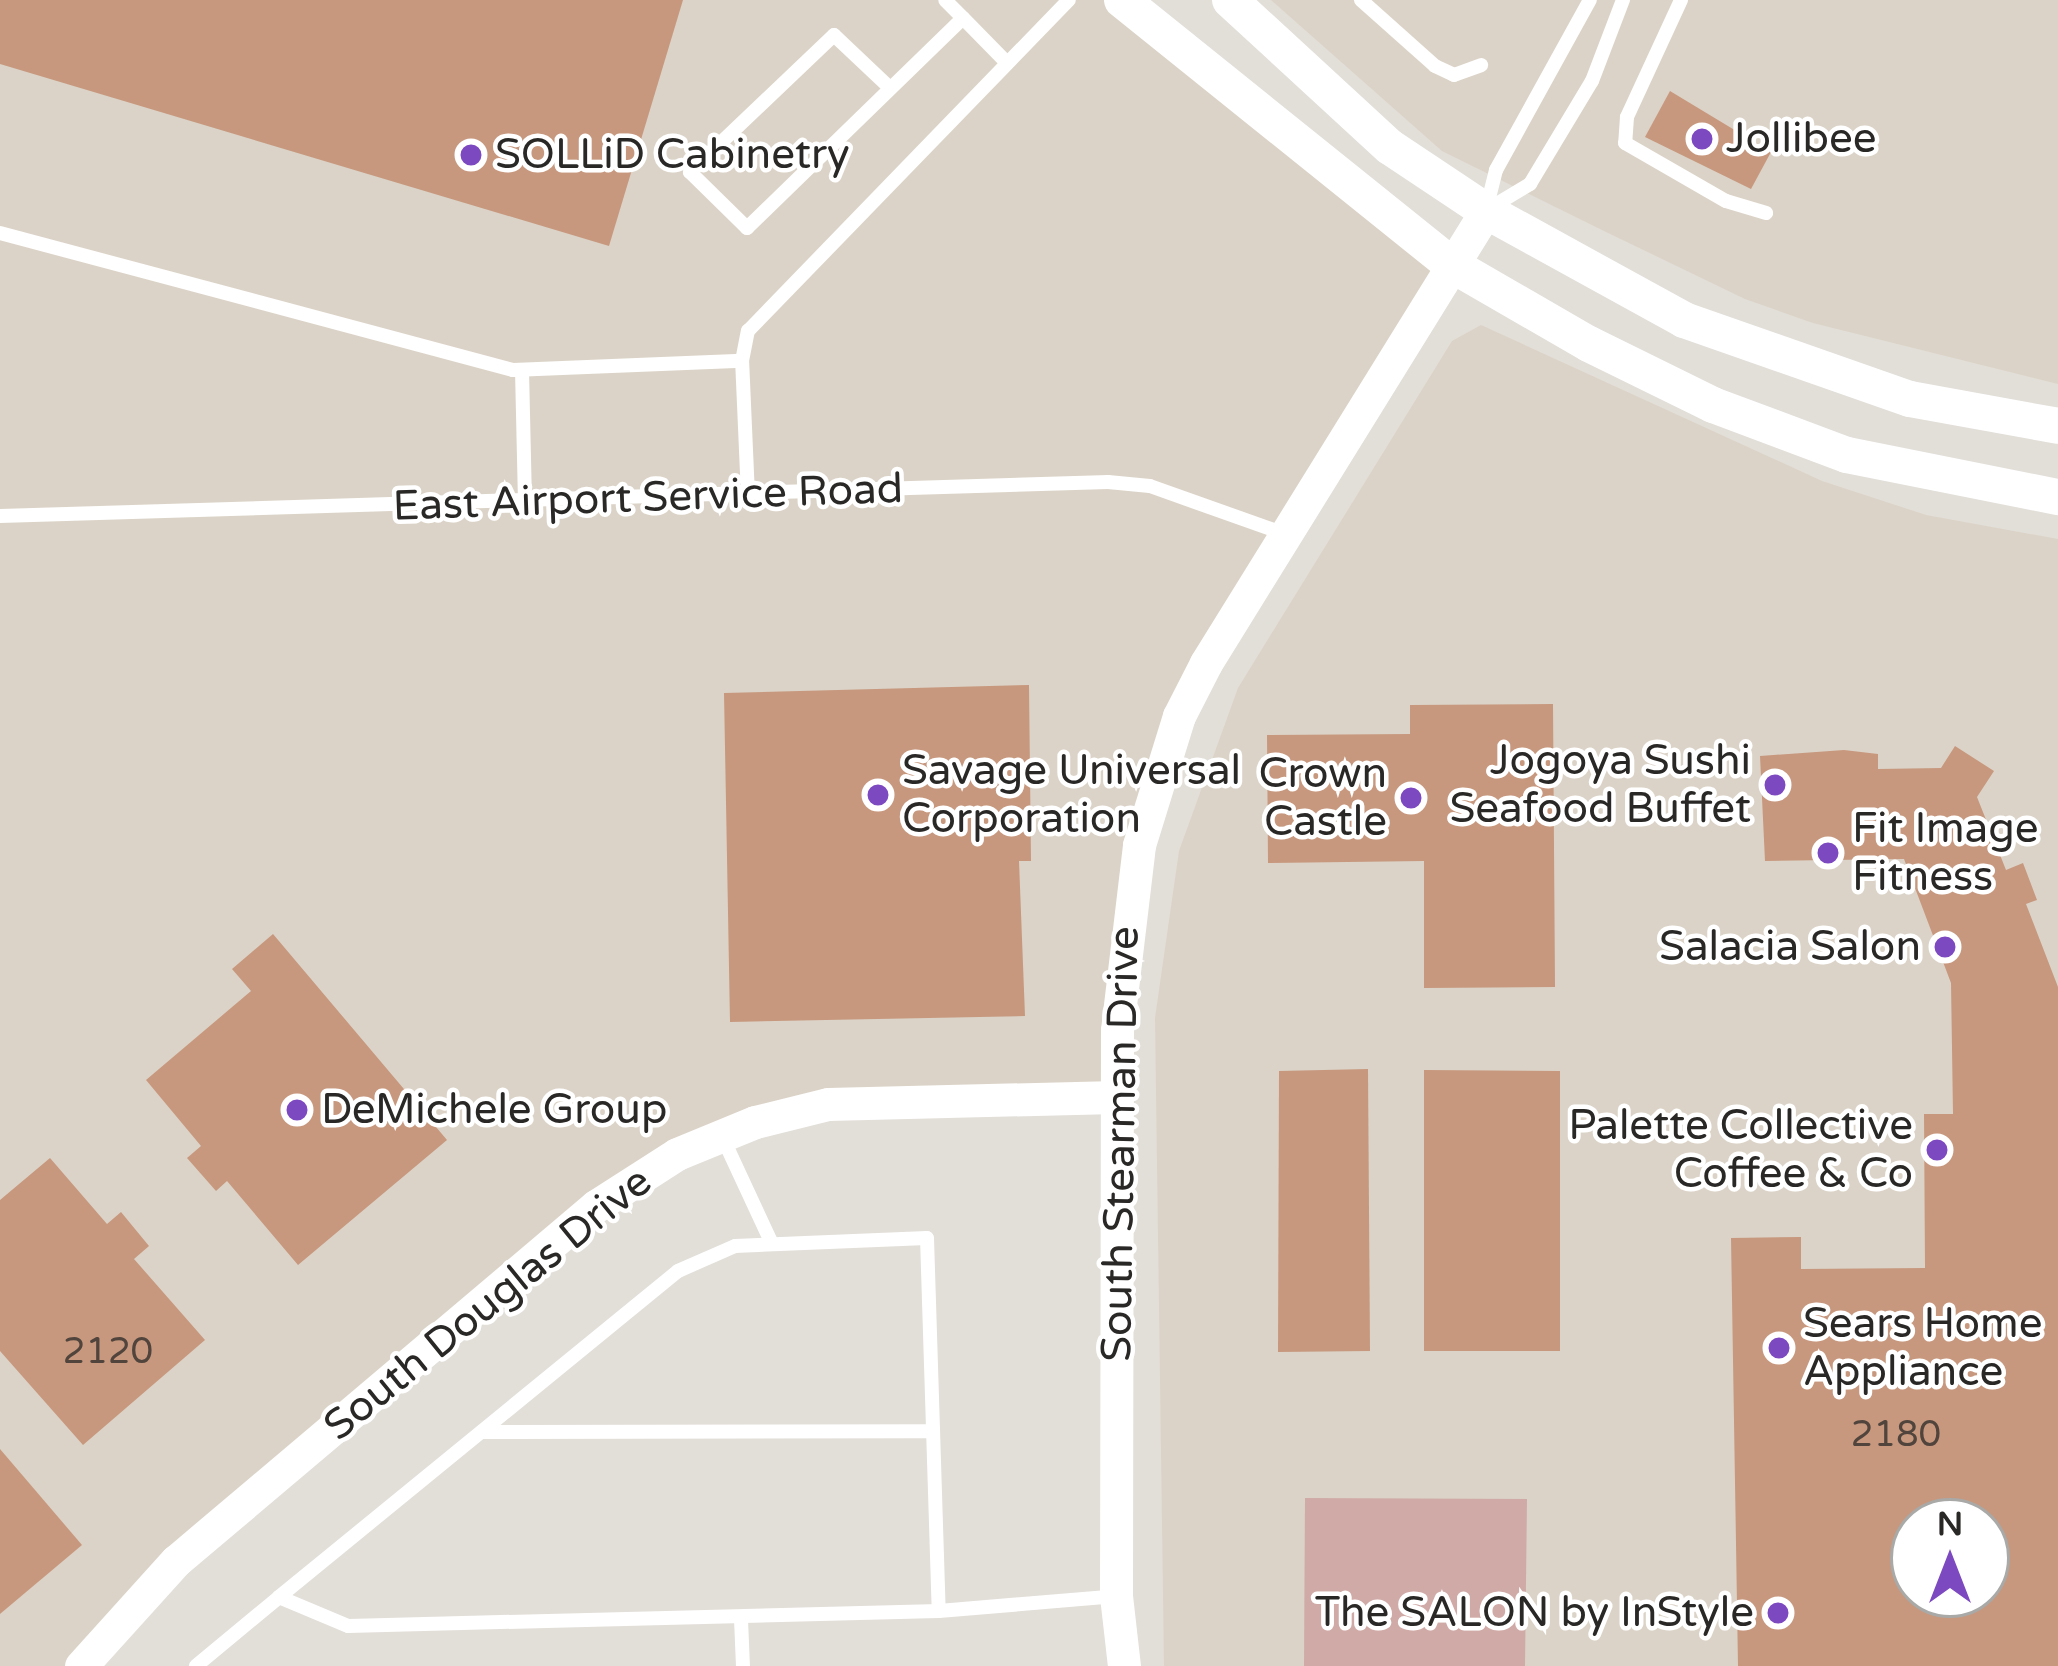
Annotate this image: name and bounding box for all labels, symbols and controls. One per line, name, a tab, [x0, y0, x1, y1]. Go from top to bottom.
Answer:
place label: Jollibee	[1726, 114, 1877, 164]
marker: Jollibee	[1689, 126, 1715, 152]
place label: SOLLiD Cabinetry	[495, 130, 850, 180]
marker: SOLLiD Cabinetry	[458, 142, 484, 168]
street label: East Airport Service Road	[392, 464, 904, 532]
place label: Jogoya Sushi Seafood Buffet	[1449, 736, 1751, 834]
place label: Savage Universal Corporation	[902, 746, 1241, 844]
place label: Crown Castle	[1259, 749, 1387, 848]
marker: Jogoya Sushi Seafood Buffet	[1762, 772, 1788, 798]
marker: Savage Universal Corporation	[865, 782, 891, 808]
marker: Crown Castle	[1398, 785, 1424, 811]
place label: Fit Image Fitness	[1852, 804, 2038, 902]
marker: Fit Image Fitness	[1815, 840, 1841, 866]
place label: Salacia Salon	[1659, 922, 1921, 972]
street label: South Stearman Drive	[1092, 926, 1150, 1362]
marker: Salacia Salon	[1932, 934, 1958, 960]
place label: DeMichele Group	[321, 1085, 667, 1135]
marker: DeMichele Group	[284, 1097, 310, 1123]
place label: Palette Collective Coffee & Co	[1568, 1101, 1913, 1200]
marker: Palette Collective Coffee & Co	[1924, 1137, 1950, 1163]
street label: South Douglas Drive	[314, 1157, 662, 1451]
place label: Sears Home Appliance	[1803, 1299, 2042, 1398]
house number: 2120	[63, 1330, 153, 1374]
marker: Sears Home Appliance	[1766, 1335, 1792, 1361]
house number: 2180	[1851, 1413, 1941, 1457]
north arrow	[1890, 1498, 2010, 1618]
text: N	[1937, 1505, 1963, 1544]
place label: The SALON by InStyle	[1315, 1588, 1754, 1638]
marker: The SALON by InStyle	[1765, 1600, 1791, 1626]

